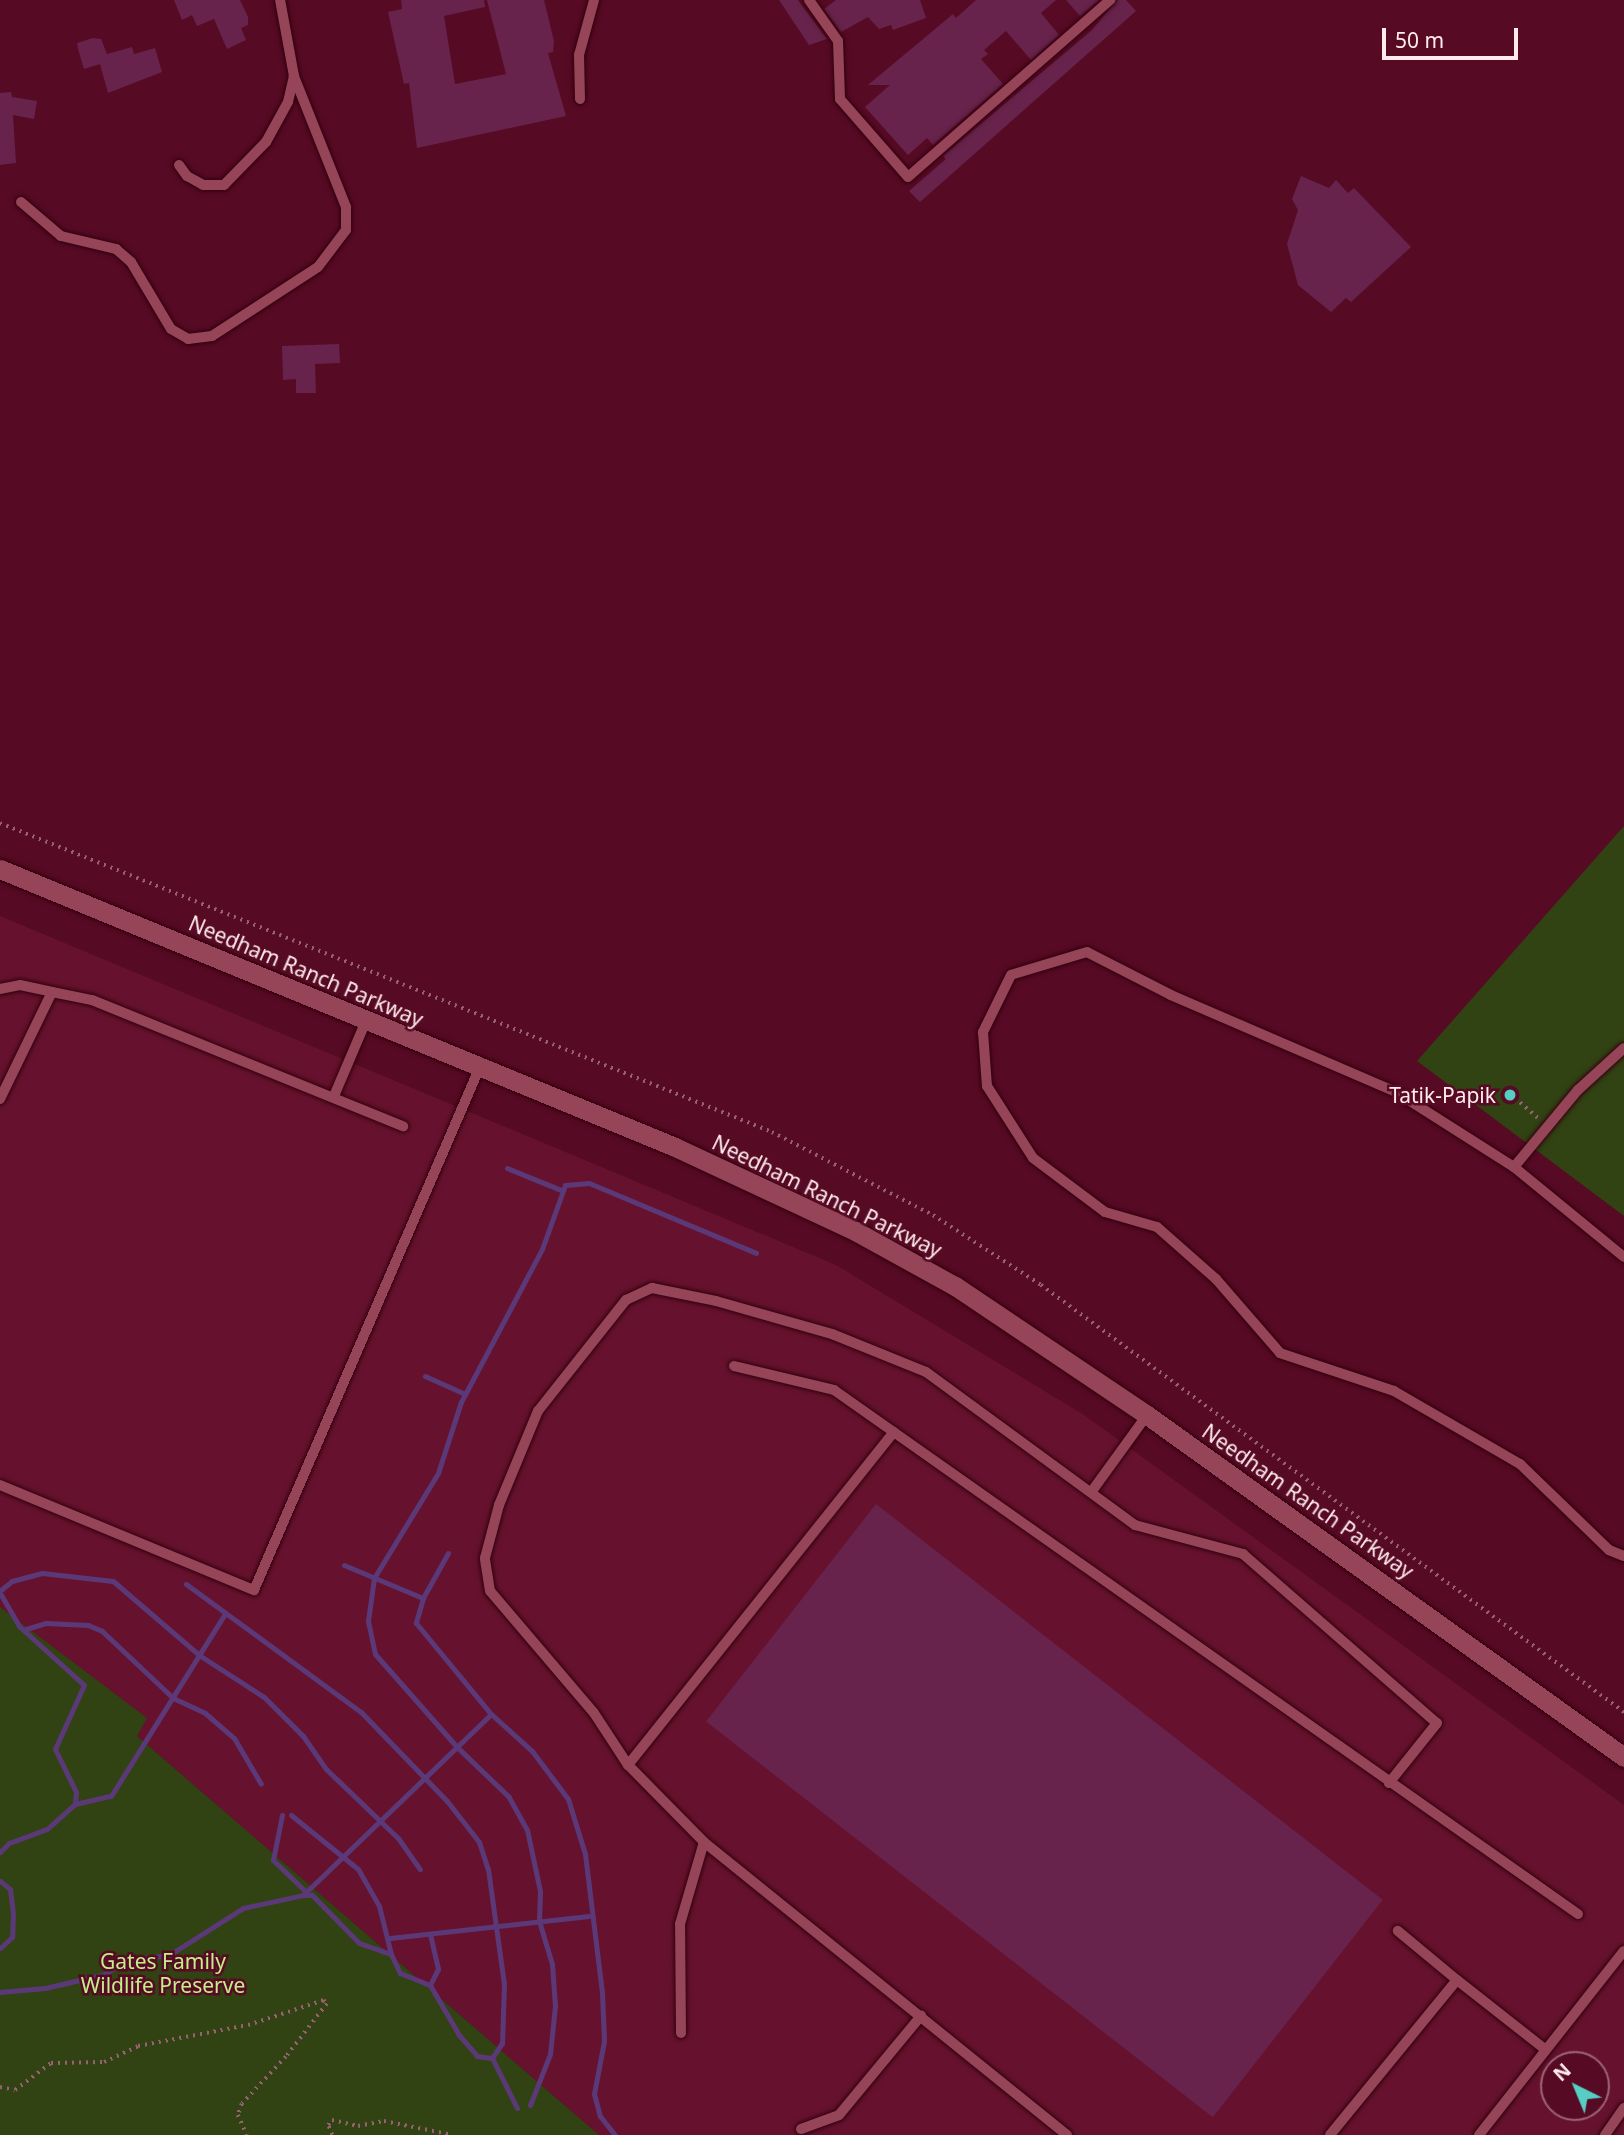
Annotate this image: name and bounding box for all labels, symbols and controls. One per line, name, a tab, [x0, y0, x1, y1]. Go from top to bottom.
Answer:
scale bar	[1386, 14, 1522, 58]
text: 50 m	[1395, 26, 1444, 54]
street label: Needham Ranch Parkway	[185, 910, 427, 1032]
place label: Tatik-Papik	[1389, 1082, 1496, 1108]
marker: Tatik-Papik	[1502, 1087, 1518, 1103]
street label: Needham Ranch Parkway	[708, 1129, 946, 1263]
street label: Needham Ranch Parkway	[1198, 1418, 1418, 1584]
park label: Gates Family Wildlife Preserve	[81, 1948, 245, 1998]
north arrow	[1540, 2051, 1610, 2121]
text: N	[1548, 2057, 1577, 2087]

